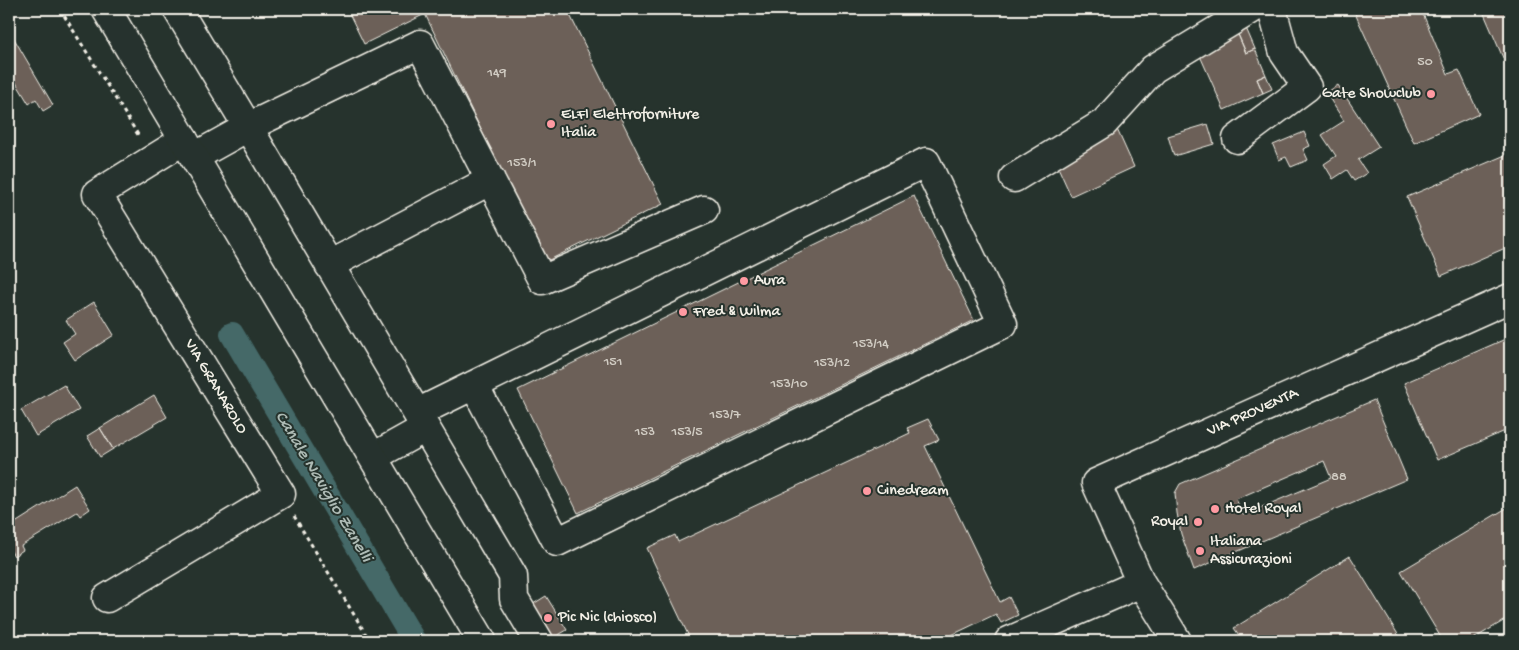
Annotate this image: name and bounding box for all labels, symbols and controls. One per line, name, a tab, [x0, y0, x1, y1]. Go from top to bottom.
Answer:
house number: 50	[1417, 54, 1433, 71]
house number: 149	[486, 65, 507, 82]
place label: Gate Showclub	[1322, 85, 1422, 104]
marker: Gate Showclub	[1425, 88, 1437, 100]
place label: ELFI Elettroforniture Italia	[561, 106, 700, 143]
marker: ELFI Elettroforniture Italia	[545, 118, 557, 130]
house number: 153/1	[506, 155, 537, 172]
place label: Aura	[754, 272, 787, 291]
marker: Aura	[738, 275, 750, 287]
place label: Fred & Wilma	[692, 303, 781, 322]
marker: Fred & Wilma	[677, 306, 689, 318]
street label: VIA GRANAROLO	[179, 335, 251, 438]
house number: 153/14	[852, 336, 889, 353]
house number: 151	[603, 354, 622, 371]
house number: 153/12	[813, 355, 850, 372]
house number: 153/10	[769, 376, 808, 393]
street label: VIA PROVENTA	[1204, 384, 1303, 442]
house number: 153/7	[709, 407, 741, 424]
water label: Canale Naviglio Zanelli	[270, 408, 377, 568]
house number: 153	[634, 424, 655, 441]
house number: 153/5	[670, 424, 703, 441]
house number: 88	[1331, 469, 1347, 486]
place label: Cinedream	[877, 482, 949, 501]
marker: Cinedream	[861, 485, 873, 497]
place label: Hotel Royal	[1225, 500, 1302, 519]
marker: Hotel Royal	[1209, 503, 1221, 515]
place label: Royal	[1151, 513, 1188, 532]
marker: Royal	[1192, 516, 1204, 528]
place label: Italiana Assicurazioni	[1210, 533, 1292, 570]
marker: Italiana Assicurazioni	[1194, 545, 1206, 557]
place label: Pic Nic (chiosco)	[557, 609, 657, 628]
marker: Pic Nic (chiosco)	[542, 612, 554, 624]

